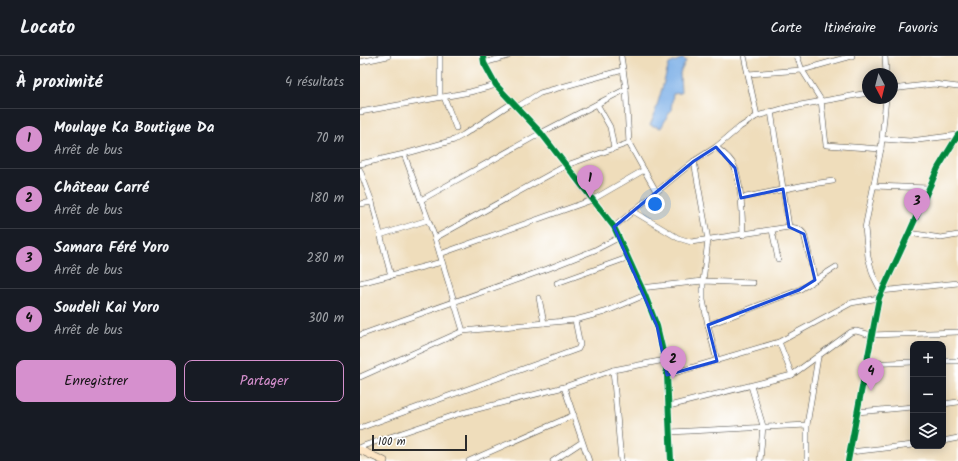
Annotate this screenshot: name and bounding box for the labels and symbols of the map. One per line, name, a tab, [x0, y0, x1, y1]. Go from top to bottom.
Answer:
north arrow	[862, 68, 898, 104]
pin: 1	[577, 165, 603, 198]
pin: 3	[904, 188, 930, 221]
your location	[645, 194, 665, 214]
pin: 2	[660, 346, 686, 379]
pin: 4	[858, 358, 884, 391]
scale bar	[372, 433, 467, 452]

